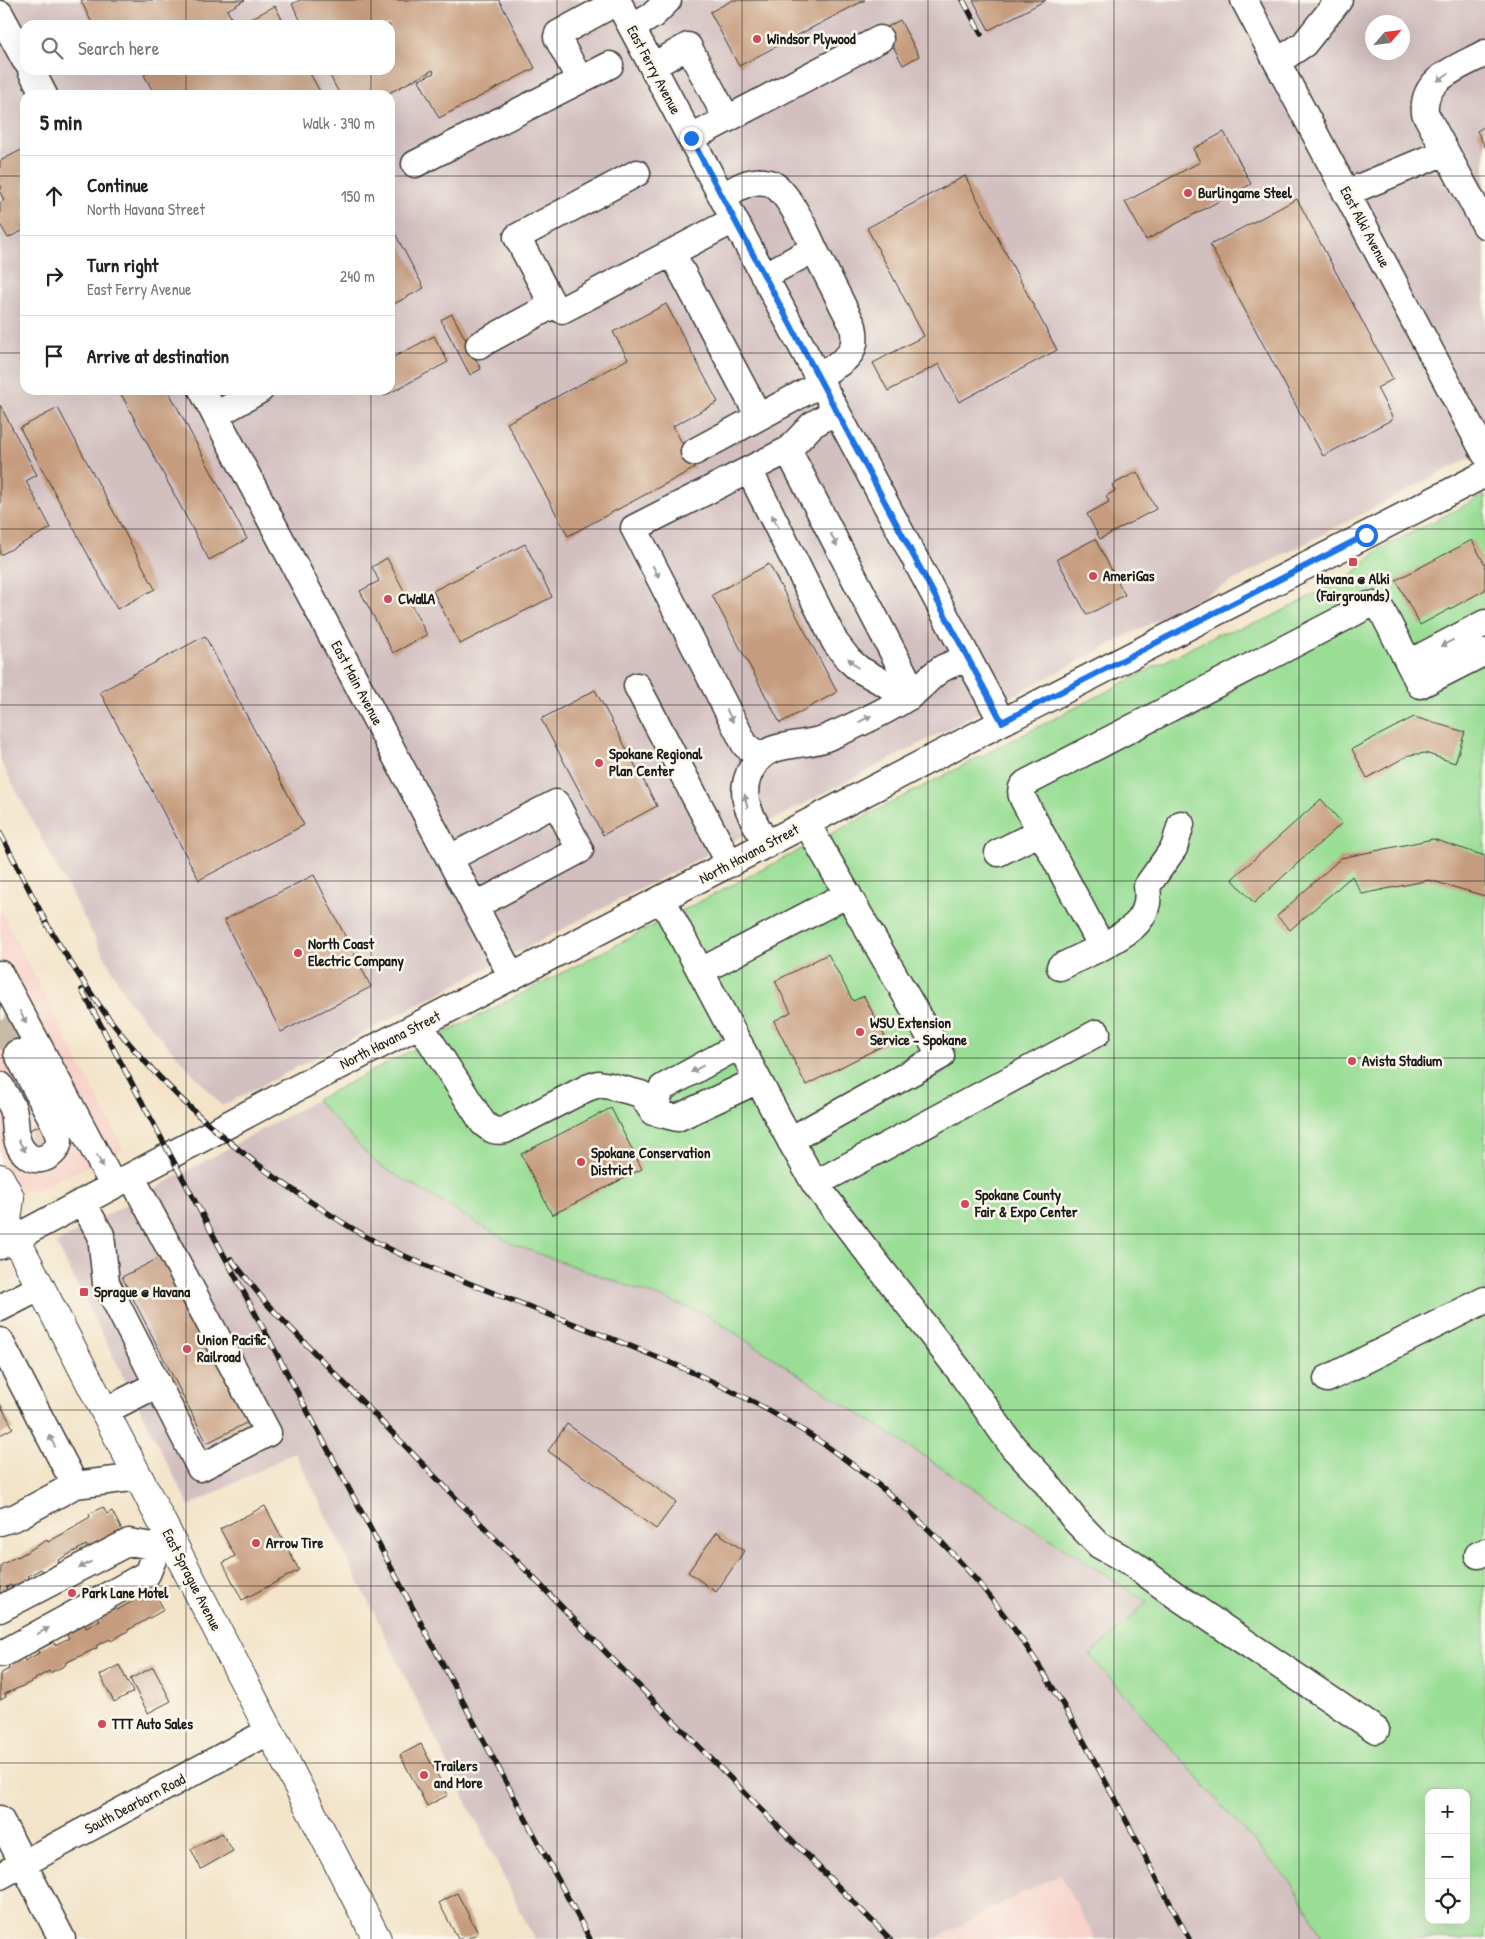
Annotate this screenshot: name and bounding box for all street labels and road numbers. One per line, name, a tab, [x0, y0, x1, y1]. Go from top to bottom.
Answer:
street label: East Ferry Avenue	[622, 22, 687, 118]
street label: East Alki Avenue	[1335, 182, 1396, 271]
street label: East Main Avenue	[326, 637, 389, 729]
street label: North Havana Street	[695, 818, 803, 889]
street label: North Havana Street	[336, 1005, 445, 1074]
street label: East Sprague Avenue	[158, 1525, 227, 1634]
street label: South Dearborn Road	[81, 1768, 189, 1839]

